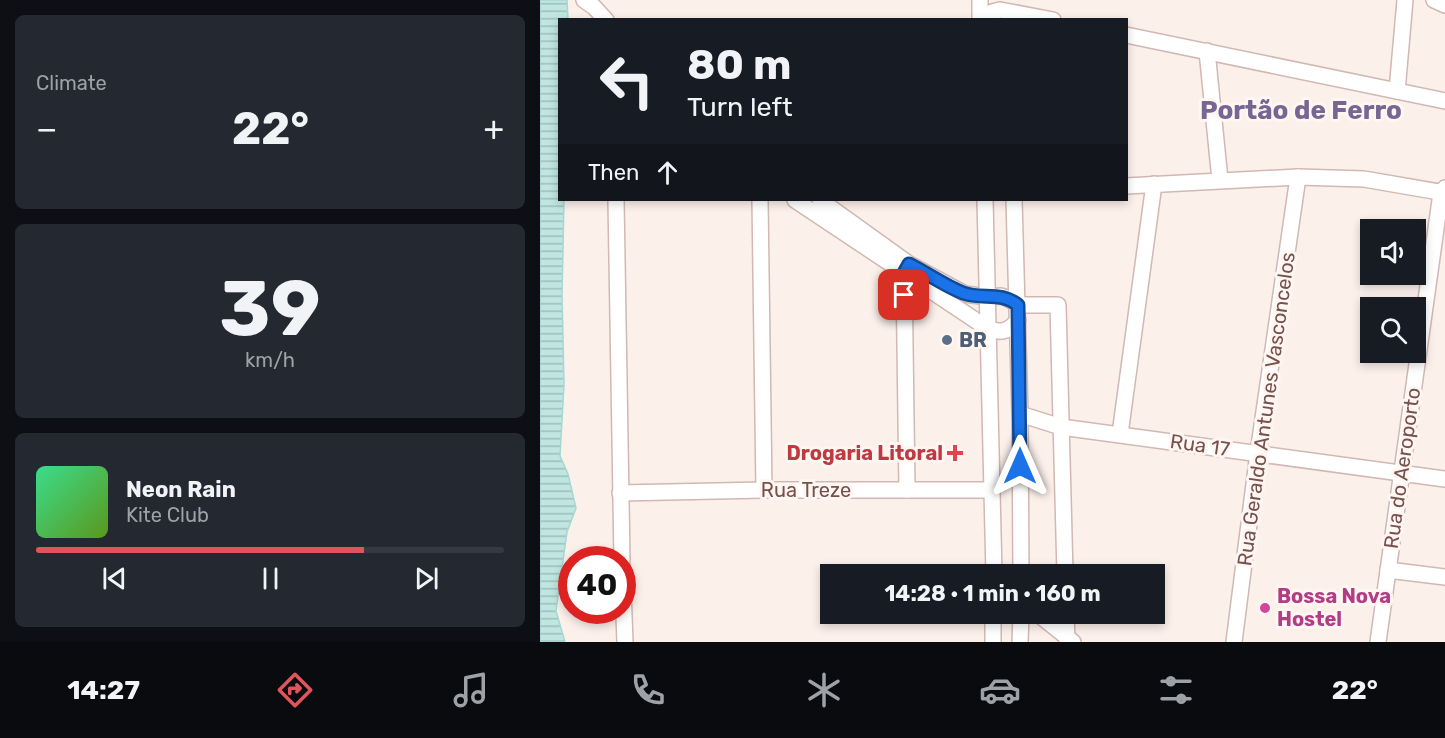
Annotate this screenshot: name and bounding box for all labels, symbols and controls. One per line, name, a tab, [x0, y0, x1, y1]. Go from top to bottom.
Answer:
text: 80 m	[687, 40, 791, 90]
icon: left	[588, 42, 666, 120]
text: Climate	[36, 71, 107, 95]
text: Turn left	[687, 91, 792, 123]
district label: Portão de Ferro	[1200, 95, 1402, 126]
text: 22°	[232, 102, 309, 155]
text: −	[36, 109, 57, 148]
text: +	[483, 109, 504, 148]
icon: ahead	[651, 156, 684, 189]
text: Then	[588, 159, 639, 186]
map controls	[1360, 219, 1426, 363]
button: sound	[1360, 219, 1426, 285]
street label: Rua Geraldo Antunes Vasconcelos	[1232, 251, 1300, 567]
text: 39	[219, 262, 321, 355]
pin	[878, 269, 929, 320]
icon: arrive	[887, 278, 920, 311]
button: search	[1360, 297, 1426, 363]
place label: BR	[959, 328, 987, 352]
marker: BR	[940, 333, 954, 347]
text: km/h	[245, 348, 295, 372]
street label: Rua do Aeroporto	[1379, 386, 1425, 550]
street label: Rua 17	[1169, 429, 1231, 461]
position arrow	[988, 434, 1052, 498]
place label: Drogaria Litoral	[786, 441, 943, 465]
marker: Drogaria Litoral	[948, 446, 962, 460]
text: Neon Rain	[126, 476, 236, 503]
street label: Rua Treze	[761, 478, 851, 502]
text: Kite Club	[126, 503, 209, 527]
speed limit sign: 40	[558, 546, 636, 624]
icon: previous	[98, 562, 131, 595]
icon: pause	[254, 562, 287, 595]
icon: next	[410, 562, 443, 595]
text: 14:28 · 1 min · 160 m	[884, 580, 1101, 607]
place label: Bossa Nova Hostel	[1277, 584, 1391, 631]
marker: Bossa Nova Hostel	[1258, 601, 1272, 615]
icon: directions	[274, 669, 316, 711]
icon: music	[450, 669, 492, 711]
icon: phone	[627, 669, 669, 711]
icon: climate	[803, 669, 845, 711]
icon: car	[979, 669, 1021, 711]
icon: filters	[1155, 669, 1197, 711]
text: 14:27	[67, 674, 140, 706]
text: 22°	[1332, 674, 1378, 706]

